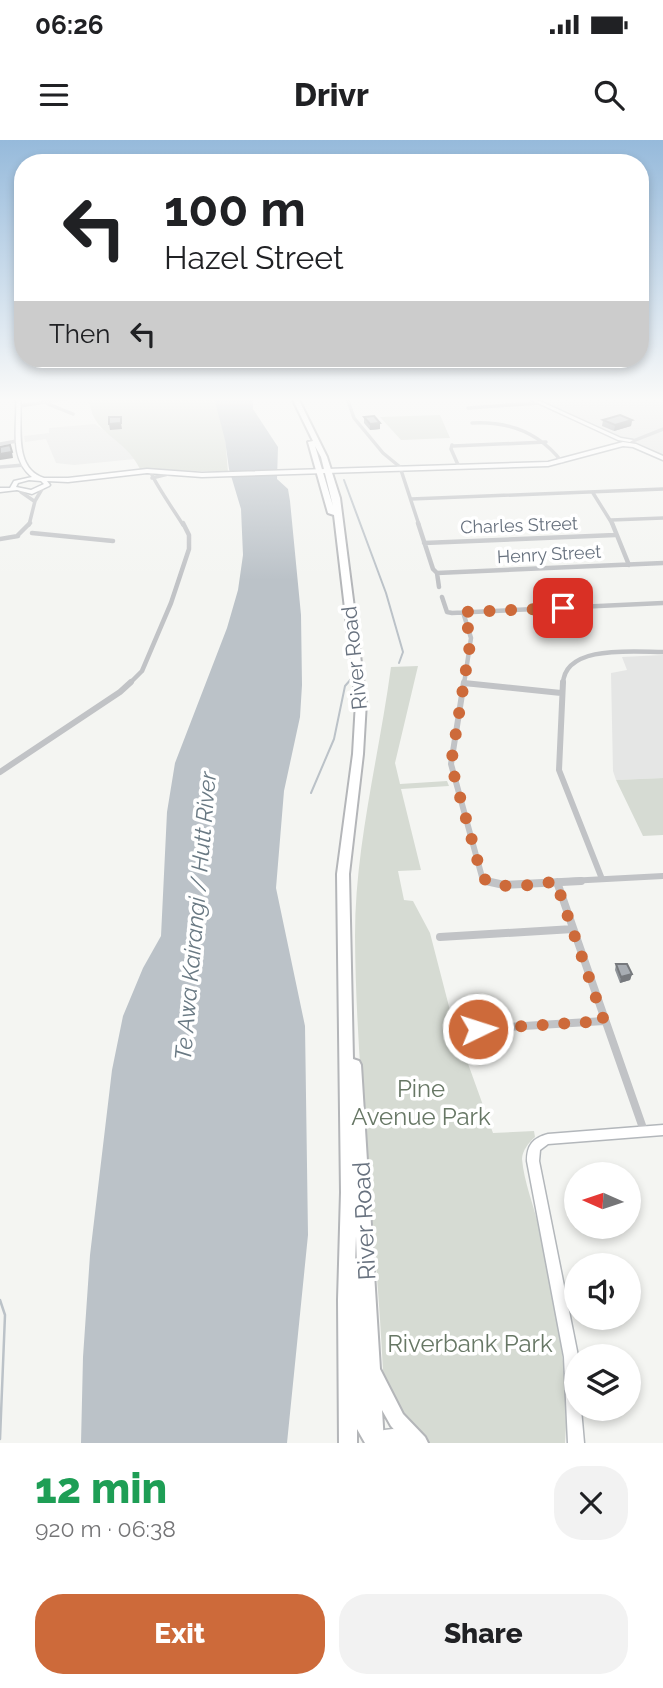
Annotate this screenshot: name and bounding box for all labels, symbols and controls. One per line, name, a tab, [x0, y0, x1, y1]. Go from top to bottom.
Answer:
text: 06:26	[35, 10, 104, 40]
icon: menu	[35, 76, 73, 114]
text: Drivr	[294, 76, 369, 113]
icon: search	[590, 76, 628, 114]
text: 100 m	[164, 180, 306, 237]
icon: left	[49, 182, 140, 273]
text: Hazel Street	[164, 239, 344, 276]
icon: left	[124, 315, 162, 353]
text: Then	[49, 319, 110, 349]
street label: Charles Street	[460, 512, 578, 538]
street label: Henry Street	[496, 541, 602, 567]
pin	[533, 578, 593, 638]
icon: arrive	[544, 589, 582, 627]
street label: River Road	[336, 605, 372, 711]
water label: Te Awa Kairangi / Hutt River	[169, 769, 221, 1061]
position arrow	[441, 992, 515, 1066]
park label: Pine Avenue Park	[351, 1074, 491, 1131]
street label: River Road	[346, 1161, 382, 1281]
north arrow	[564, 1162, 640, 1239]
map controls	[564, 1162, 641, 1421]
button: sound	[564, 1253, 641, 1330]
park label: Riverbank Park	[387, 1329, 553, 1358]
button: layers	[564, 1344, 641, 1421]
text: 12 min	[35, 1464, 167, 1513]
button: close	[554, 1466, 628, 1540]
text: 920 m · 06:38	[35, 1515, 176, 1542]
button: Exit	[35, 1594, 325, 1674]
button: Share	[339, 1594, 628, 1674]

